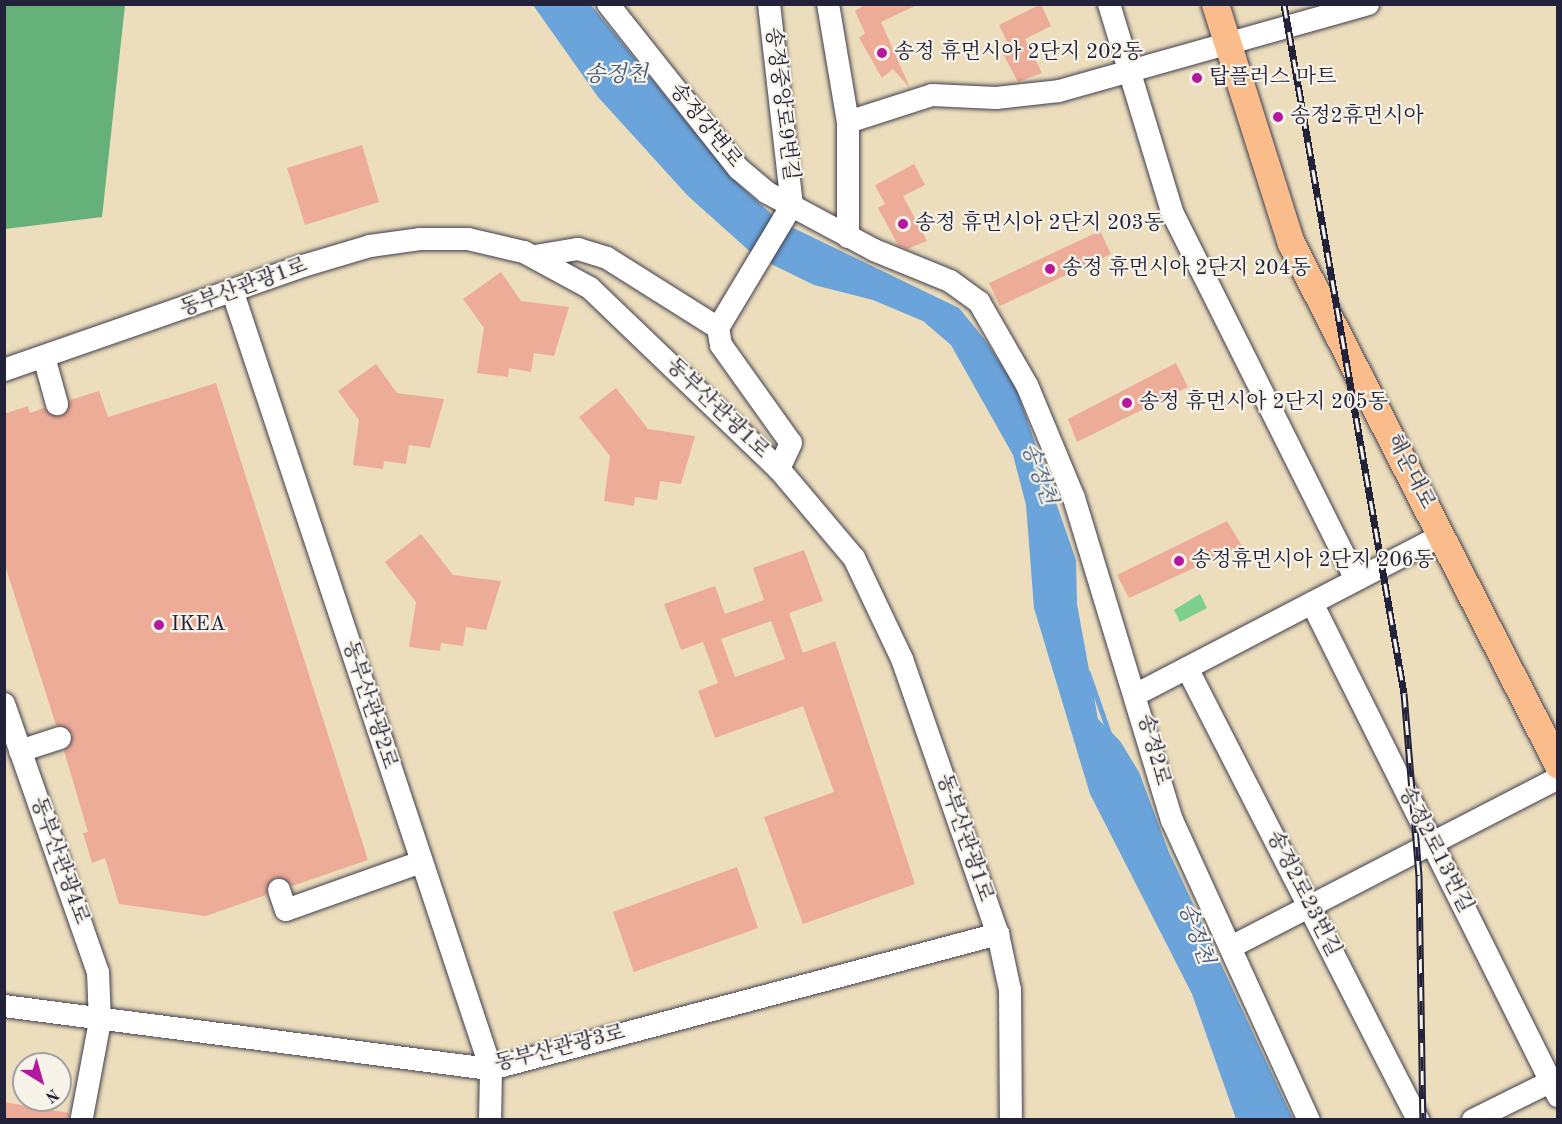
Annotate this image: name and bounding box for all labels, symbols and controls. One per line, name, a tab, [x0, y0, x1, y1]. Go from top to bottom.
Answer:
street label: 송정중앙로9번길	[759, 26, 803, 182]
place label: 송정 휴먼시아 2단지 202동	[894, 40, 1143, 66]
marker: 송정 휴먼시아 2단지 202동	[875, 46, 889, 60]
water label: 송정천	[584, 63, 648, 89]
place label: 탑플러스 마트	[1209, 65, 1337, 91]
marker: 탑플러스 마트	[1190, 71, 1204, 85]
street label: 송정강변로	[663, 79, 747, 173]
place label: 송정2휴먼시아	[1290, 104, 1424, 130]
marker: 송정2휴먼시아	[1271, 110, 1285, 124]
place label: 송정 휴먼시아 2단지 203동	[915, 211, 1164, 237]
marker: 송정 휴먼시아 2단지 203동	[896, 217, 910, 231]
street label: 동부산관광1로	[177, 253, 311, 323]
place label: 송정 휴먼시아 2단지 204동	[1062, 256, 1311, 282]
marker: 송정 휴먼시아 2단지 204동	[1043, 262, 1057, 276]
street label: 동부산관광1로	[660, 353, 774, 465]
place label: 송정 휴먼시아 2단지 205동	[1139, 390, 1388, 416]
marker: 송정 휴먼시아 2단지 205동	[1120, 396, 1134, 410]
street label: 해운대로	[1380, 430, 1440, 514]
water label: 송정천	[1015, 440, 1061, 508]
place label: 송정휴먼시아 2단지 206동	[1191, 548, 1434, 574]
marker: 송정휴먼시아 2단지 206동	[1172, 554, 1186, 568]
place label: IKEA	[171, 612, 226, 638]
marker: IKEA	[152, 618, 166, 632]
street label: 동부산관광2로	[336, 637, 402, 773]
street label: 송정2로	[1131, 711, 1175, 789]
street label: 동부산관광1로	[930, 771, 998, 905]
street label: 송정2로13번길	[1392, 783, 1478, 917]
street label: 동부산관광4로	[24, 794, 94, 928]
street label: 송정2로23번길	[1260, 827, 1346, 961]
water label: 송정천	[1172, 900, 1218, 968]
street label: 동부산관광3로	[492, 1021, 628, 1077]
north arrow	[12, 1052, 72, 1112]
text: N	[42, 1085, 61, 1105]

